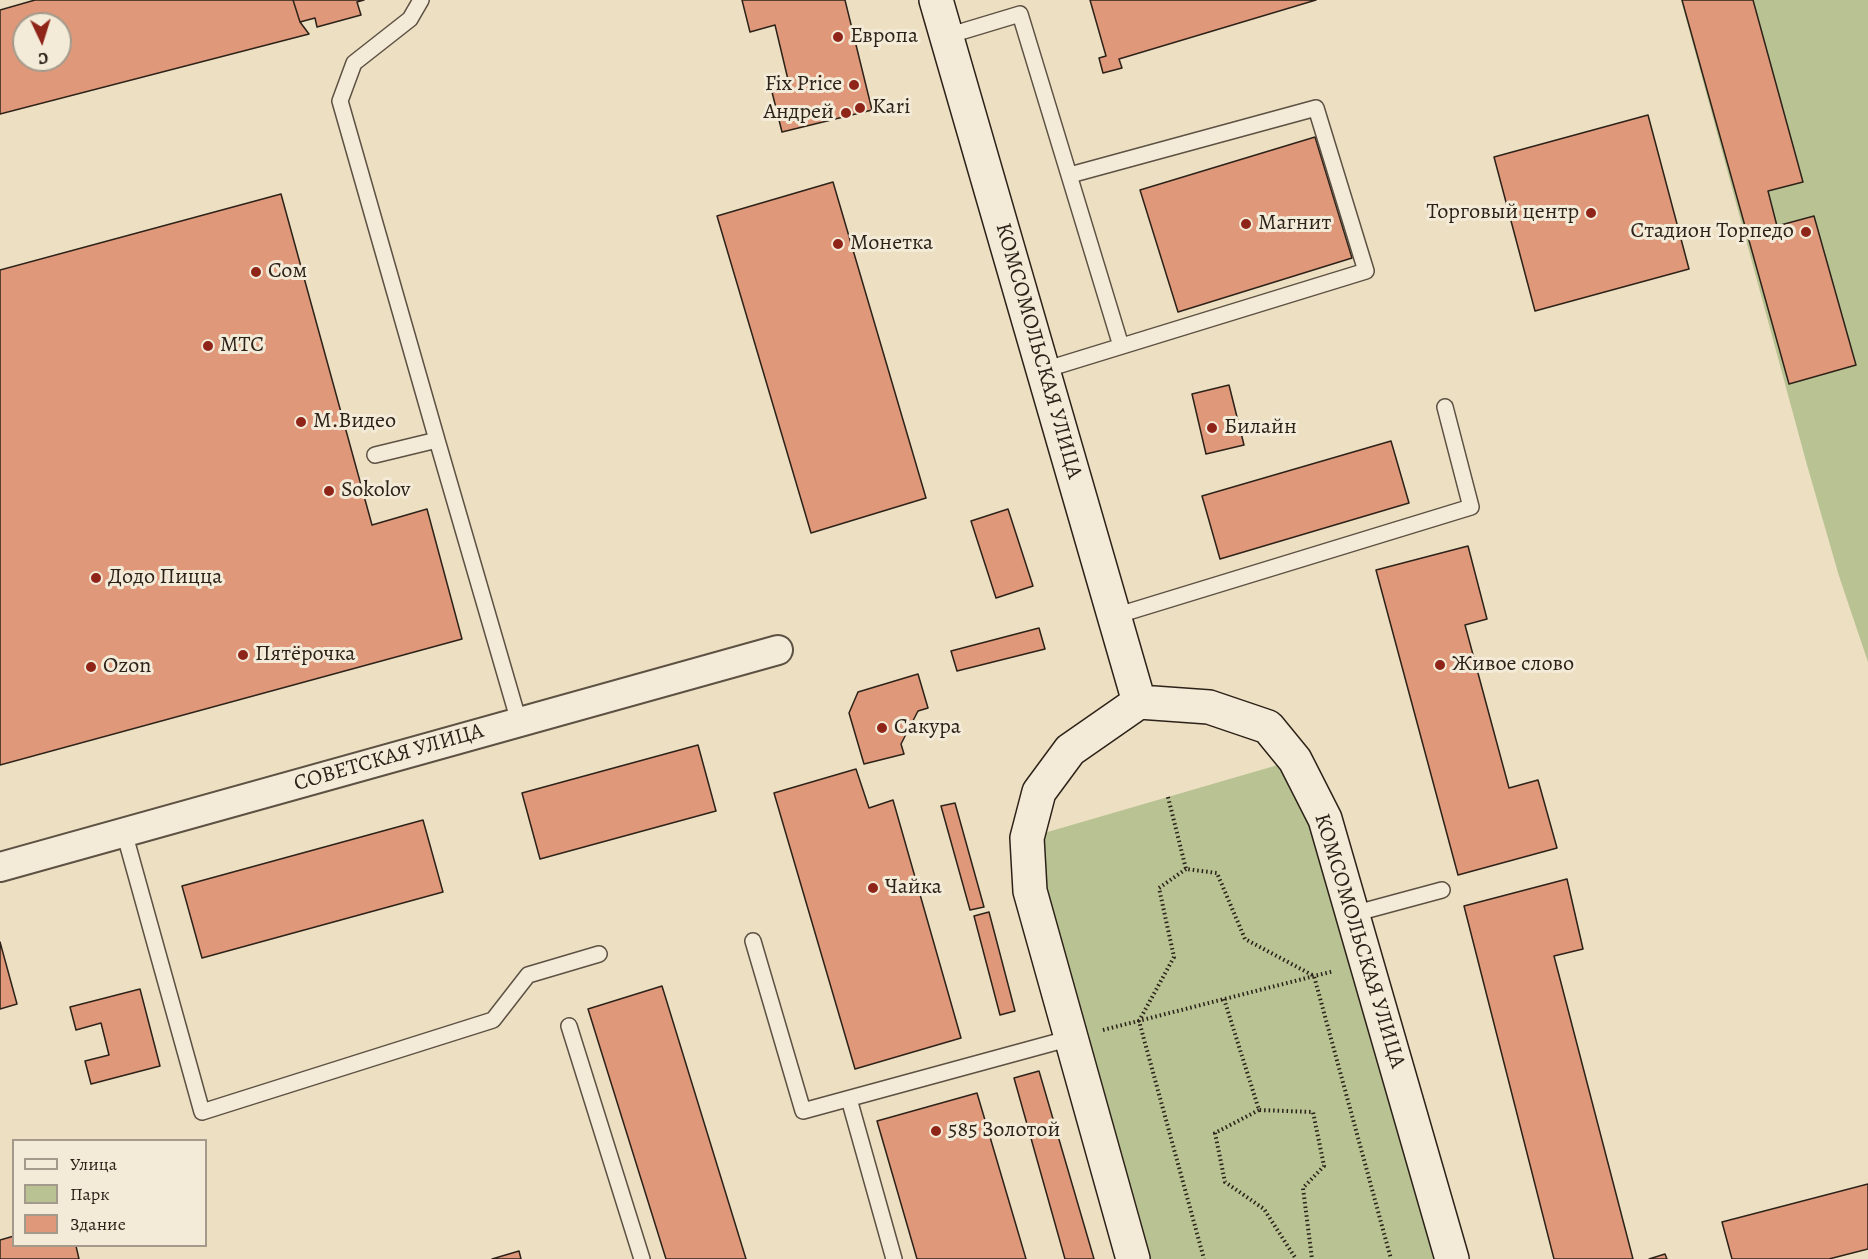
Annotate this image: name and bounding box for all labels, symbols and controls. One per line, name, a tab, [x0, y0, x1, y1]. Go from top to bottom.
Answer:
north arrow	[12, 12, 72, 72]
place label: Европа	[850, 24, 918, 50]
marker: Европа	[831, 30, 845, 44]
text: С	[37, 47, 49, 69]
place label: Fix Price	[765, 72, 842, 98]
marker: Fix Price	[847, 78, 861, 92]
place label: Kari	[872, 95, 910, 121]
place label: Андрей	[763, 100, 834, 126]
marker: Kari	[853, 101, 867, 115]
marker: Андрей	[839, 106, 853, 120]
place label: Торговый центр	[1427, 200, 1579, 226]
marker: Торговый центр	[1584, 206, 1598, 220]
place label: Магнит	[1258, 211, 1331, 237]
marker: Магнит	[1239, 217, 1253, 231]
place label: Стадион Торпедо	[1630, 219, 1794, 245]
street label: КОМСОМОЛЬСКАЯ УЛИЦА	[989, 220, 1087, 482]
marker: Стадион Торпедо	[1799, 225, 1813, 239]
place label: Монетка	[850, 231, 933, 257]
marker: Монетка	[831, 237, 845, 251]
place label: Сом	[268, 259, 307, 285]
marker: Сом	[249, 265, 263, 279]
place label: МТС	[220, 333, 264, 359]
marker: МТС	[201, 339, 215, 353]
place label: М.Видео	[313, 409, 396, 435]
marker: М.Видео	[294, 415, 308, 429]
place label: Билайн	[1224, 415, 1297, 441]
marker: Билайн	[1205, 421, 1219, 435]
place label: Sokolov	[341, 478, 410, 504]
marker: Sokolov	[322, 484, 336, 498]
place label: Додо Пицца	[108, 565, 222, 591]
marker: Додо Пицца	[89, 571, 103, 585]
place label: Пятёрочка	[255, 642, 355, 668]
marker: Пятёрочка	[236, 648, 250, 662]
place label: Живое слово	[1452, 652, 1574, 678]
place label: Ozon	[103, 654, 151, 680]
marker: Живое слово	[1433, 658, 1447, 672]
marker: Ozon	[84, 660, 98, 674]
place label: Сакура	[894, 715, 961, 741]
street label: СОВЕТСКАЯ УЛИЦА	[291, 718, 487, 798]
marker: Сакура	[875, 721, 889, 735]
street label: КОМСОМОЛЬСКАЯ УЛИЦА	[1308, 811, 1410, 1071]
place label: Чайка	[885, 875, 942, 901]
marker: Чайка	[866, 881, 880, 895]
place label: 585 Золотой	[948, 1118, 1060, 1144]
marker: 585 Золотой	[929, 1124, 943, 1138]
legend	[12, 1139, 207, 1247]
text: Улица	[70, 1152, 117, 1176]
text: Парк	[70, 1182, 110, 1206]
text: Здание	[70, 1212, 126, 1236]

